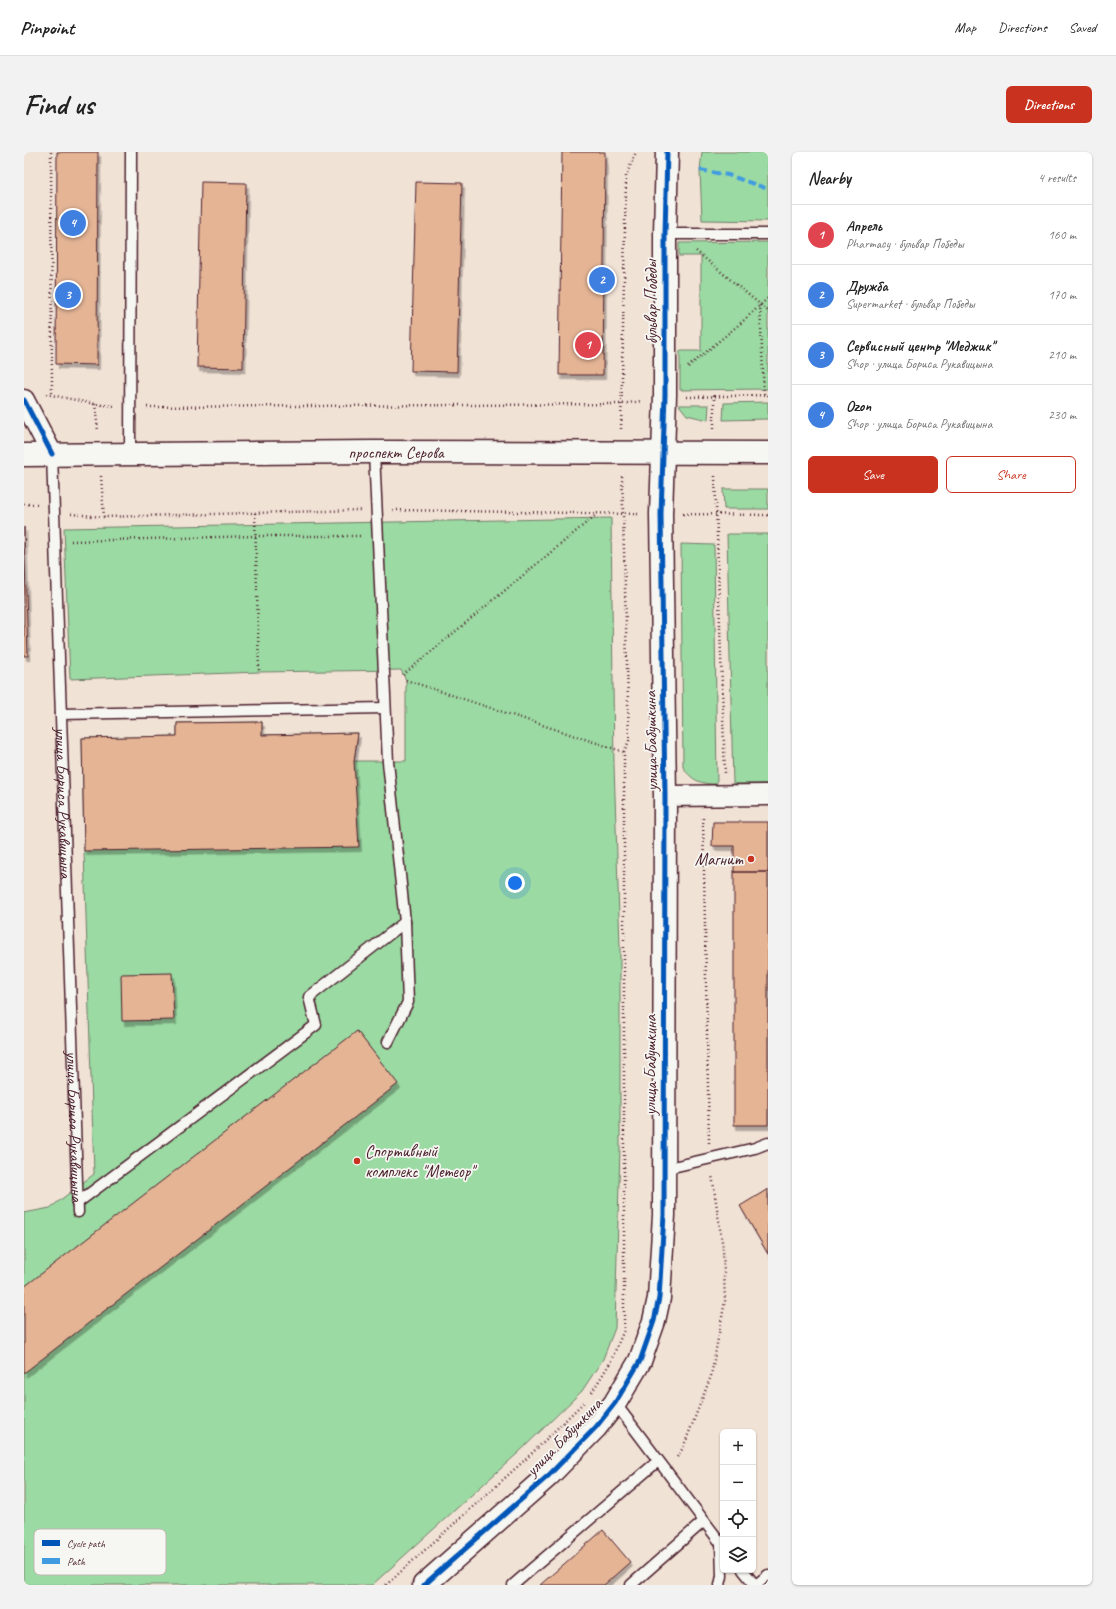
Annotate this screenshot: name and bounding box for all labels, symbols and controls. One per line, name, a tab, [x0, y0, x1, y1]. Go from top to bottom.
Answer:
text: Pinpoint	[20, 16, 74, 40]
text: Map	[955, 19, 976, 36]
text: Directions	[998, 19, 1047, 36]
text: Saved	[1069, 19, 1096, 36]
button: Directions	[1006, 86, 1092, 123]
text: Find us	[24, 87, 94, 122]
text: Nearby	[808, 168, 851, 189]
text: 4 results	[1038, 170, 1076, 186]
pin: 4	[60, 208, 86, 238]
text: Апрель	[846, 217, 882, 236]
text: 1	[818, 227, 824, 243]
text: 160 m	[1048, 227, 1076, 243]
text: Pharmacy · бульвар Победы	[846, 236, 964, 252]
street label: бульвар Победы	[641, 258, 662, 344]
pin: 2	[589, 265, 615, 295]
text: Дружба	[846, 277, 888, 296]
pin: 3	[55, 280, 81, 310]
text: 2	[818, 287, 824, 303]
text: 170 m	[1048, 287, 1076, 303]
text: Supermarket · бульвар Победы	[846, 296, 975, 312]
pin: 1	[575, 330, 601, 360]
text: Сервисный центр "Меджик"	[846, 337, 994, 356]
text: 3	[818, 347, 824, 363]
text: 210 m	[1048, 347, 1076, 363]
text: Shop · улица Бориса Рукавицына	[846, 356, 992, 372]
text: Ozon	[846, 397, 871, 416]
text: 4	[818, 407, 824, 423]
text: 230 m	[1048, 407, 1076, 423]
text: Shop · улица Бориса Рукавицына	[846, 416, 992, 432]
street label: проспект Серова	[348, 441, 445, 463]
button: Save	[808, 456, 938, 493]
button: Share	[946, 456, 1076, 493]
street label: улица Бабушкина	[640, 689, 662, 792]
street label: улица Бориса Рукавицына	[51, 726, 77, 880]
place label: Магнит	[695, 849, 743, 870]
marker: Магнит	[746, 854, 756, 864]
your location	[505, 873, 525, 893]
street label: улица Бабушкина	[640, 1013, 661, 1116]
street label: улица Бориса Рукавицына	[62, 1050, 88, 1204]
place label: Спортивный комплекс "Метеор"	[365, 1141, 478, 1182]
marker: Спортивный комплекс "Метеор"	[352, 1156, 362, 1166]
street label: улица Бабушкина	[521, 1392, 607, 1481]
map controls	[720, 1429, 756, 1573]
button: +	[720, 1429, 756, 1465]
button: −	[720, 1465, 756, 1501]
button: locate	[720, 1501, 756, 1537]
legend	[34, 1529, 166, 1575]
text: Cycle path	[67, 1536, 106, 1550]
button: layers	[720, 1537, 756, 1573]
text: Path	[67, 1554, 86, 1568]

